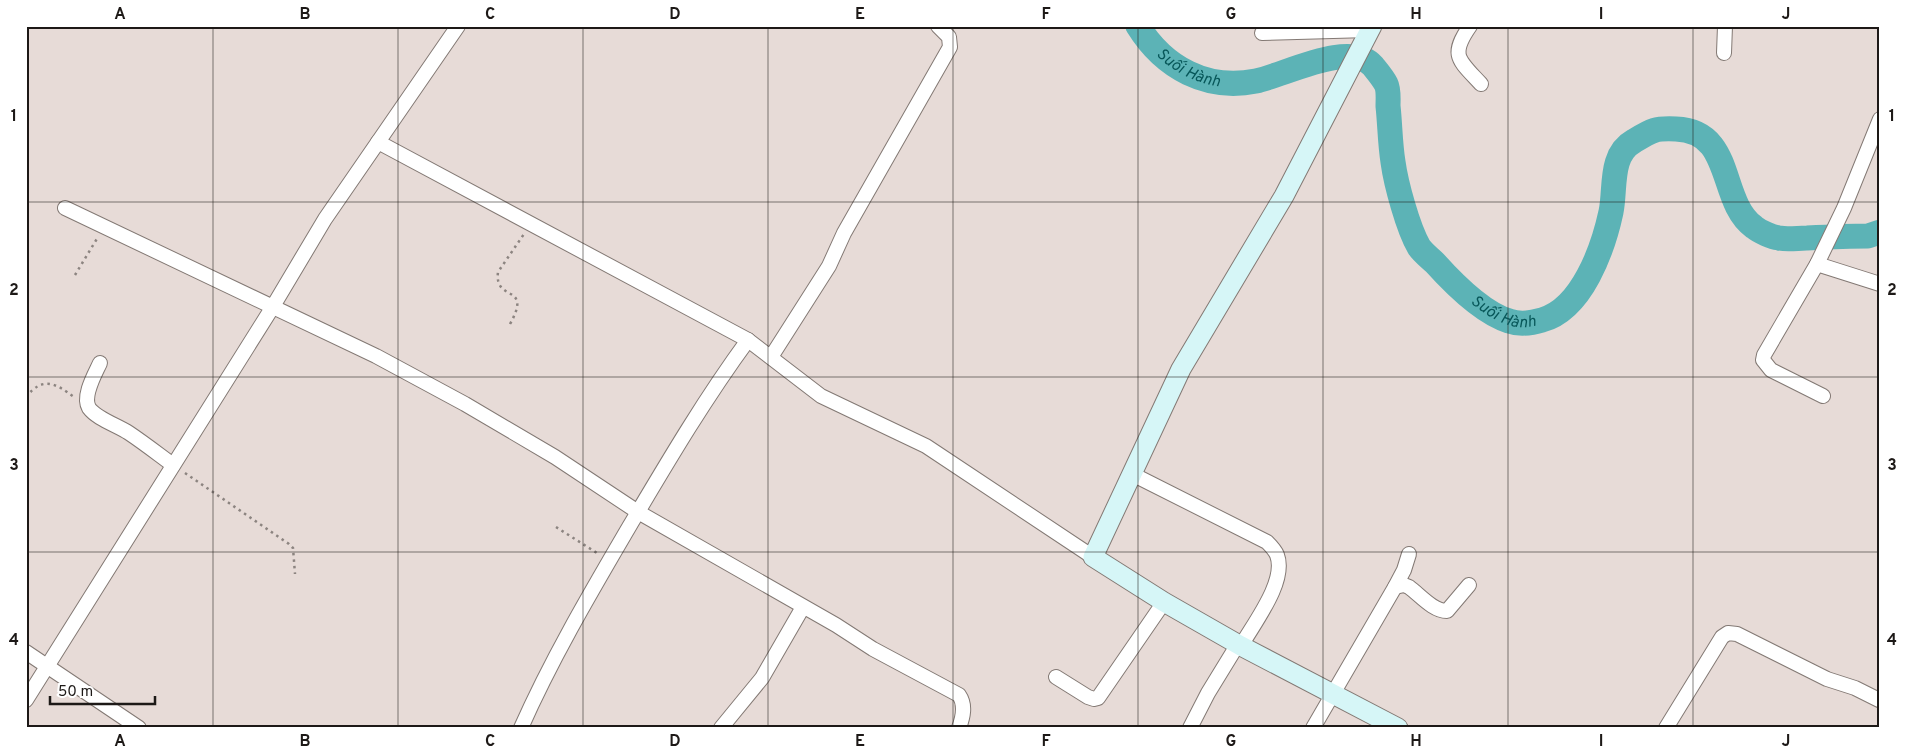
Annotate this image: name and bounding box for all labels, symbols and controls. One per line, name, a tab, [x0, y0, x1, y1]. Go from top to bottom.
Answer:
text: A	[114, 5, 126, 25]
text: B	[299, 5, 311, 25]
text: C	[485, 5, 495, 25]
text: D	[669, 5, 681, 25]
text: E	[855, 5, 865, 25]
text: F	[1041, 5, 1051, 25]
text: G	[1226, 5, 1236, 25]
text: H	[1410, 5, 1422, 25]
text: I	[1599, 5, 1603, 25]
text: J	[1782, 5, 1790, 25]
water label: Suối Hành	[1152, 44, 1222, 92]
text: 1	[11, 107, 17, 127]
text: 1	[1889, 107, 1895, 127]
text: 2	[9, 281, 19, 301]
text: 2	[1887, 281, 1897, 301]
water label: Suối Hành	[1466, 292, 1538, 333]
text: 3	[9, 456, 19, 476]
text: 3	[1887, 456, 1897, 476]
text: 4	[9, 631, 19, 651]
text: 4	[1887, 631, 1897, 651]
scale bar	[50, 674, 155, 706]
text: 50 m	[58, 683, 93, 702]
text: A	[114, 732, 126, 752]
text: B	[299, 732, 311, 752]
text: C	[485, 732, 495, 752]
text: D	[669, 732, 681, 752]
text: E	[855, 732, 865, 752]
text: F	[1041, 732, 1051, 752]
text: G	[1226, 732, 1236, 752]
text: H	[1410, 732, 1422, 752]
text: I	[1599, 732, 1603, 752]
text: J	[1782, 732, 1790, 752]

